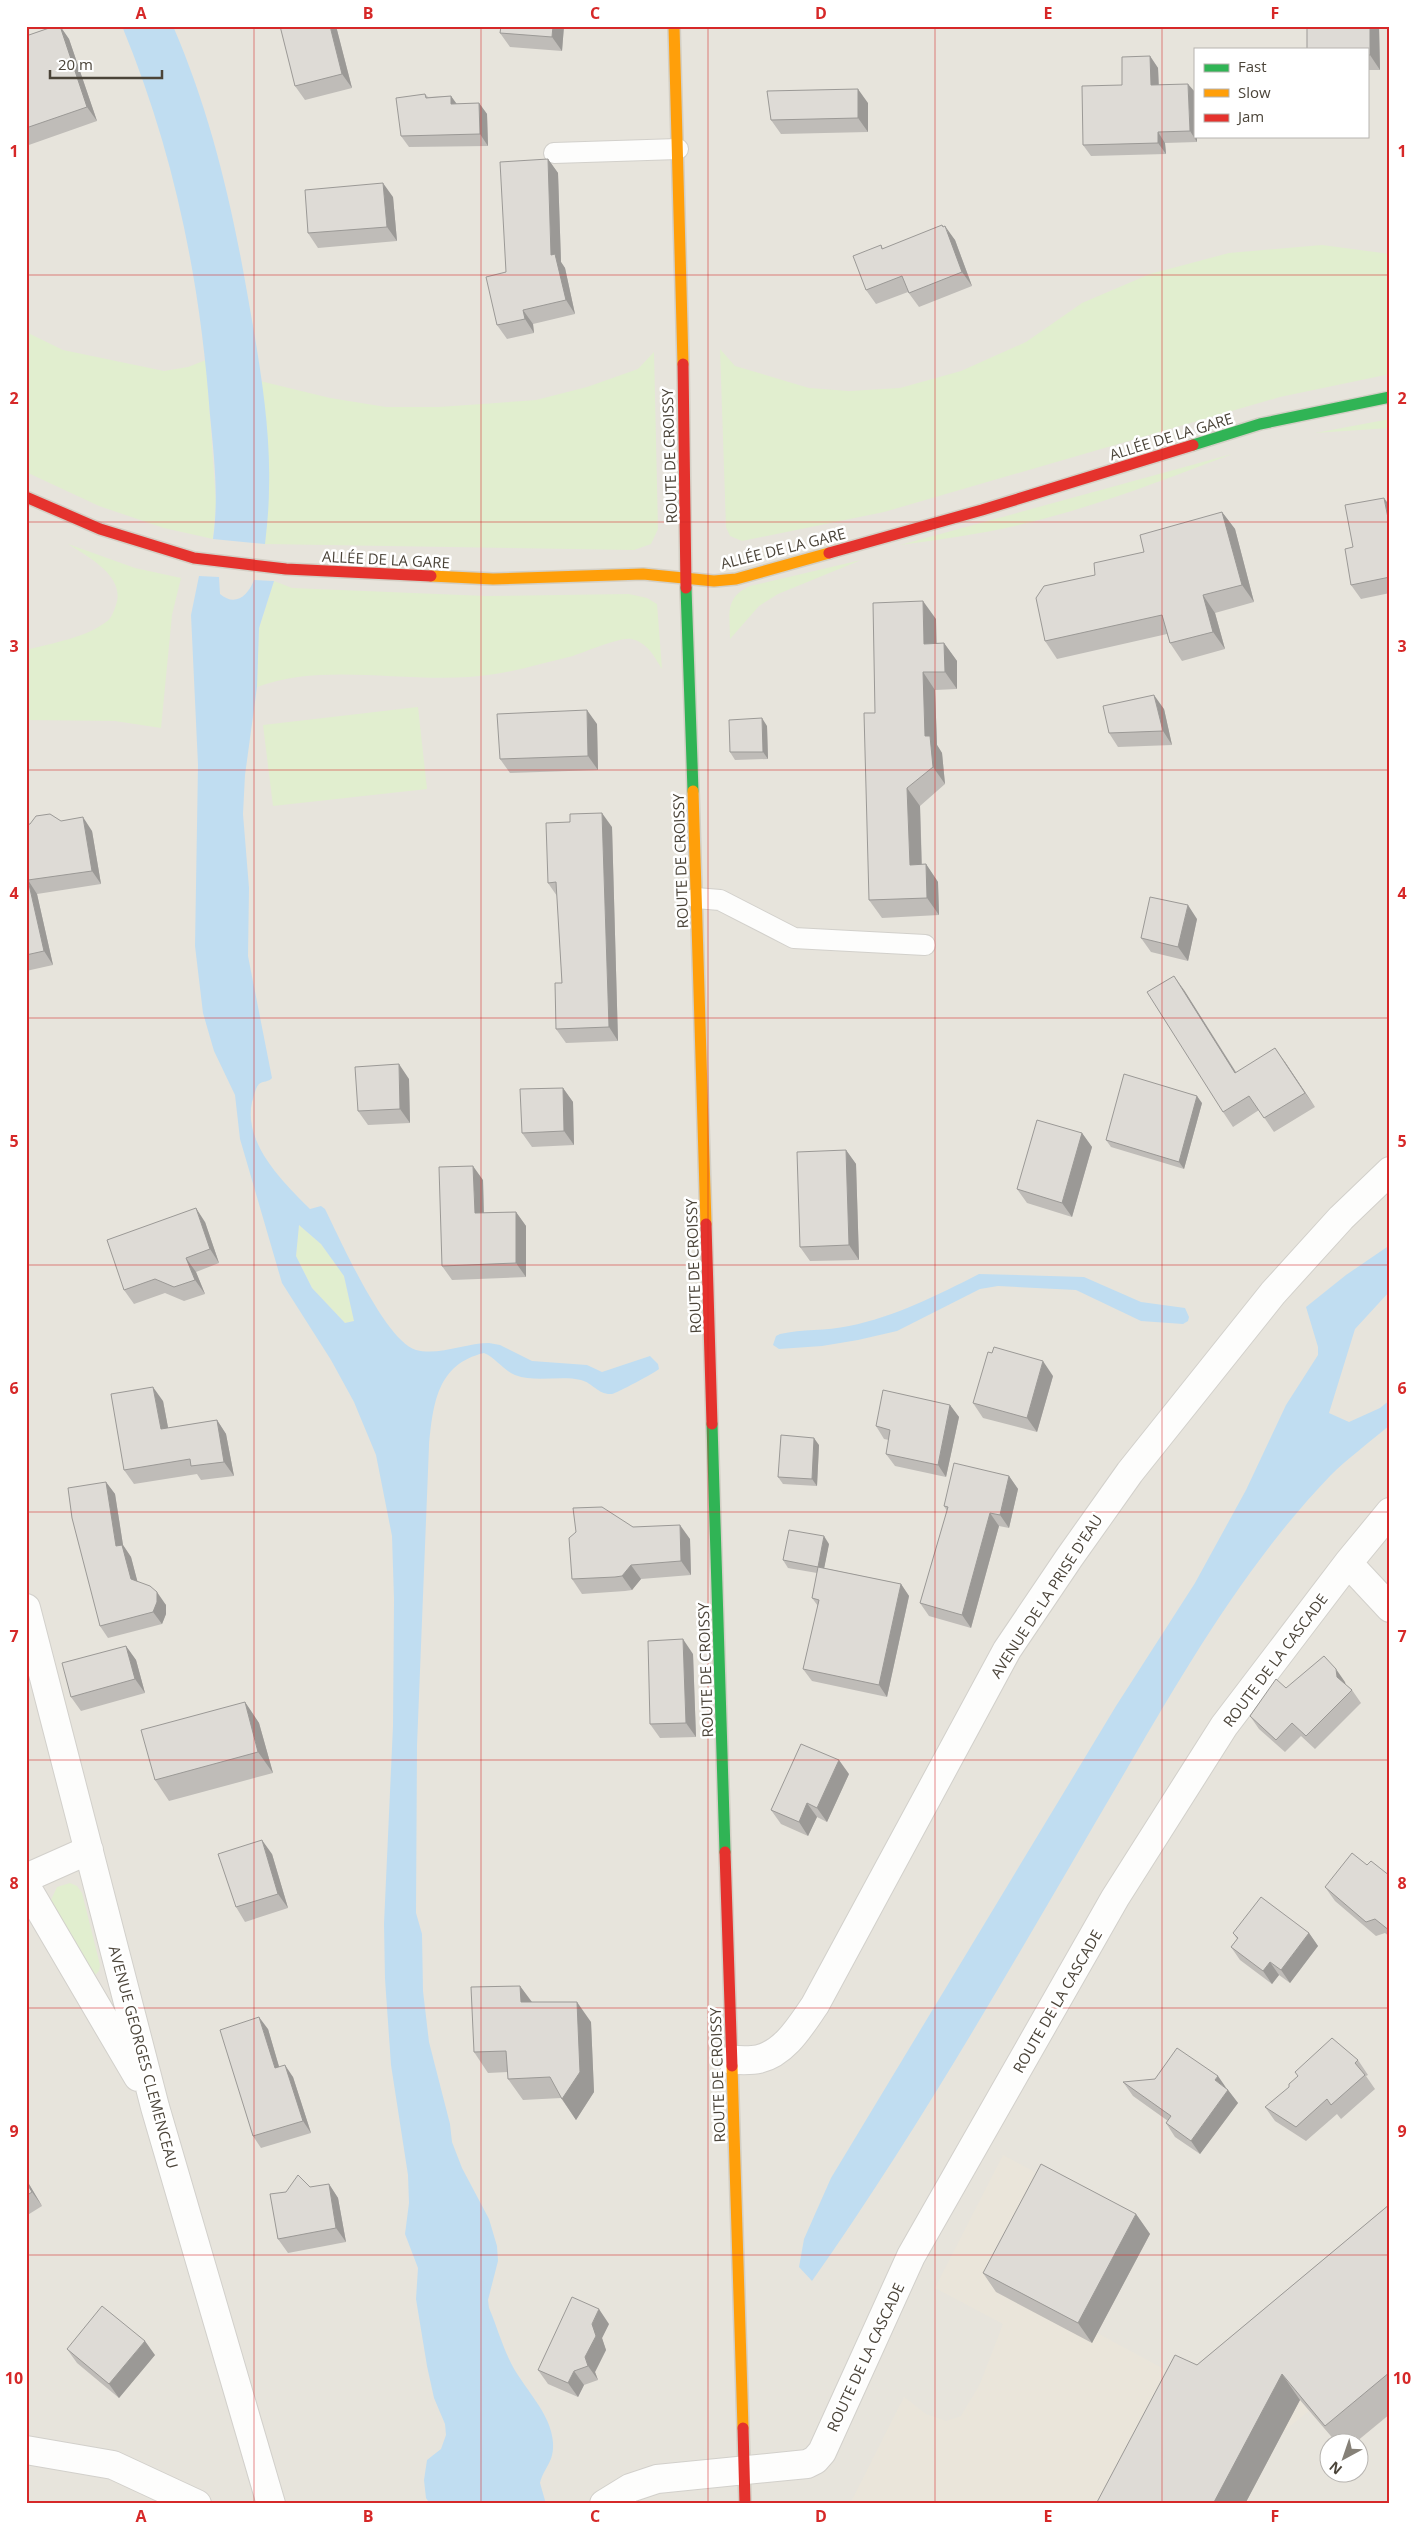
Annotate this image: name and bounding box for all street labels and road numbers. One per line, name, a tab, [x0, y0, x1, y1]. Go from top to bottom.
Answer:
street label: ROUTE DE CROISSY	[657, 388, 681, 524]
street label: ALLÉE DE LA GARE	[1107, 408, 1235, 464]
street label: ALLÉE DE LA GARE	[718, 523, 848, 573]
street label: ALLÉE DE LA GARE	[322, 546, 450, 572]
street label: ROUTE DE CROISSY	[668, 793, 692, 929]
street label: ROUTE DE CROISSY	[681, 1198, 705, 1334]
street label: AVENUE DE LA PRISE D'EAU	[985, 1510, 1107, 1682]
street label: ROUTE DE LA CASCADE	[1218, 1589, 1332, 1731]
street label: ROUTE DE CROISSY	[693, 1602, 717, 1738]
street label: ROUTE DE LA CASCADE	[1008, 1926, 1106, 2076]
street label: AVENUE GEORGES CLEMENCEAU	[105, 1943, 183, 2171]
street label: ROUTE DE CROISSY	[705, 2007, 729, 2143]
street label: ROUTE DE LA CASCADE	[822, 2279, 908, 2435]

